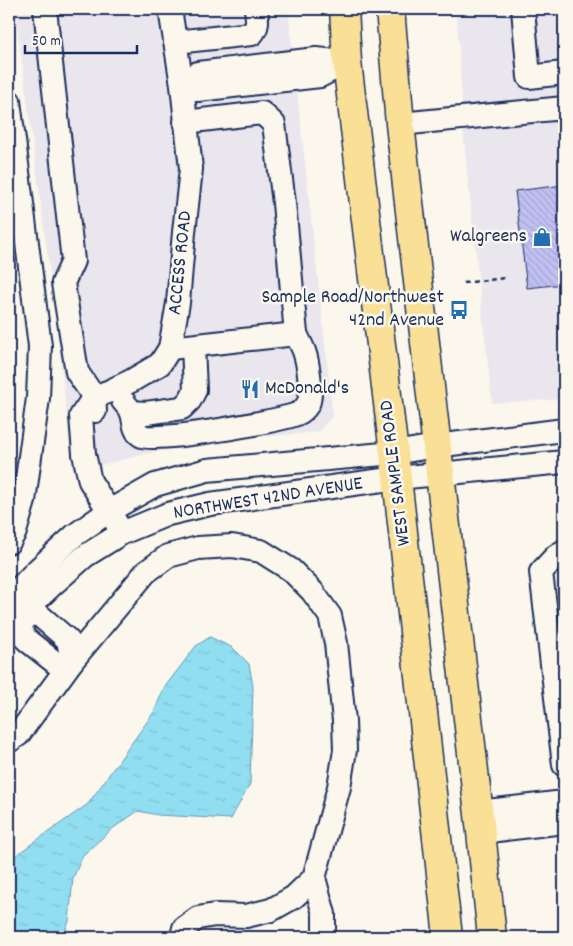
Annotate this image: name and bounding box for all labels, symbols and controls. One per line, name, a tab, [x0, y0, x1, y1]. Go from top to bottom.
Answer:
scale bar	[25, 22, 138, 54]
text: 50 m	[32, 31, 61, 53]
street label: ACCESS ROAD	[162, 210, 200, 316]
place label: Walgreens	[450, 223, 527, 251]
shop icon: Walgreens	[531, 226, 553, 248]
place label: Sample Road/Northwest 42nd Avenue	[261, 284, 444, 335]
bus stop icon: Sample Road/Northwest 42nd Avenue	[448, 299, 470, 321]
place label: McDonald's	[265, 375, 349, 403]
restaurant icon: McDonald's	[239, 378, 261, 400]
street label: WEST SAMPLE ROAD	[373, 398, 419, 548]
street label: NORTHWEST 42ND AVENUE	[171, 470, 365, 528]

